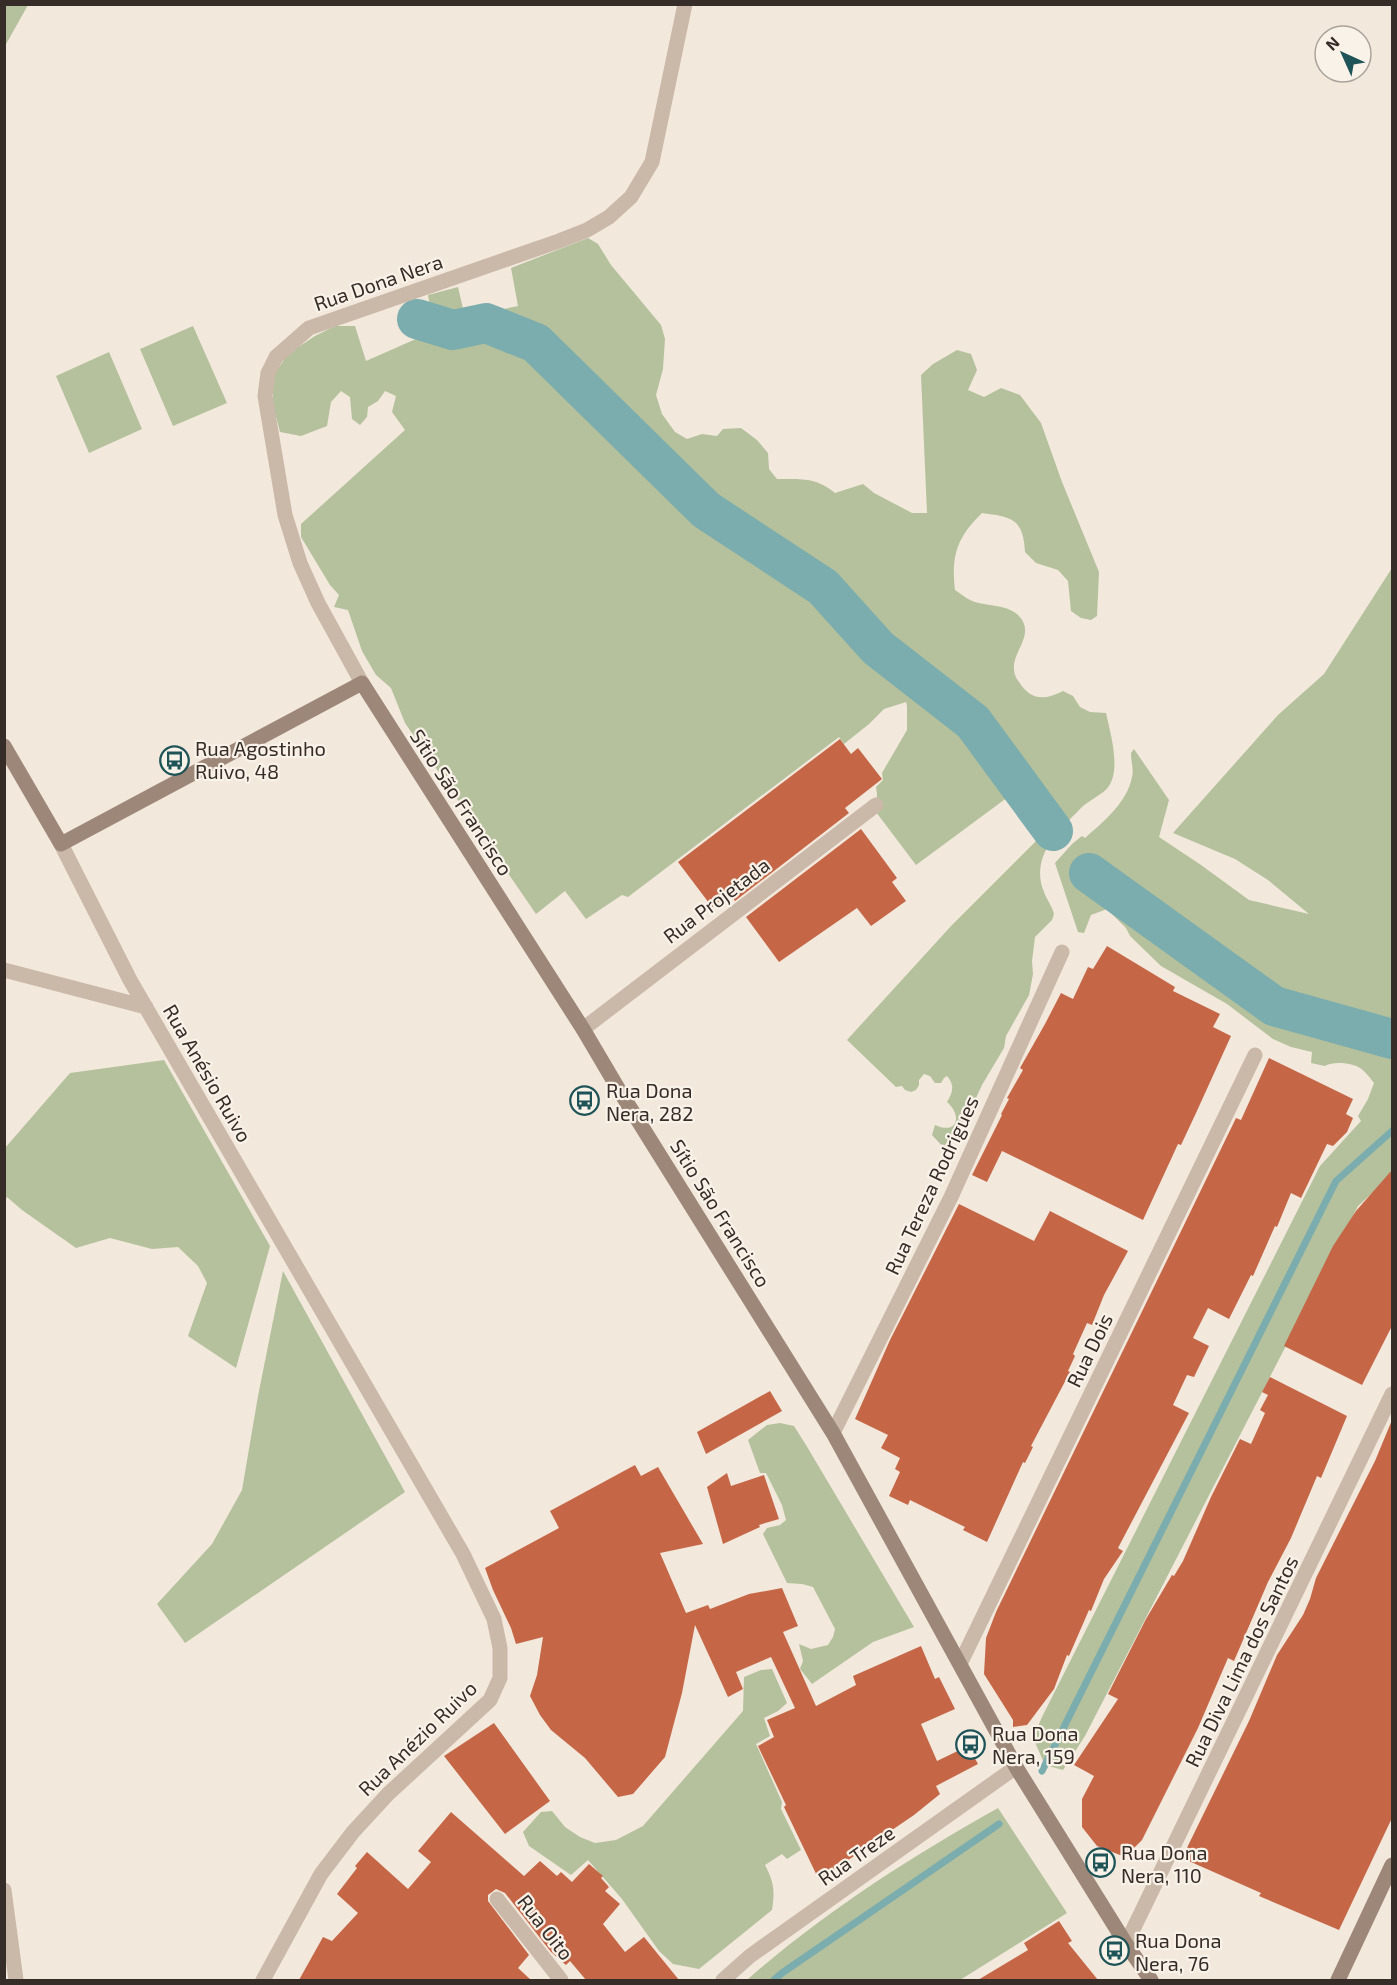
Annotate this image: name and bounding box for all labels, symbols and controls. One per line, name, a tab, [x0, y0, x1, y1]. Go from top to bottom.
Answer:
north arrow	[1313, 24, 1373, 84]
text: N	[1321, 32, 1343, 54]
street label: Rua Dona Nera	[310, 249, 446, 315]
street label: Sítio São Francisco	[406, 724, 518, 880]
place label: Rua Agostinho Ruivo, 48	[195, 736, 326, 783]
bus stop icon: Rua Agostinho Ruivo, 48	[158, 744, 190, 776]
street label: Rua Projetada	[658, 852, 774, 948]
street label: Rua Anésio Ruivo	[159, 1000, 257, 1146]
place label: Rua Dona Nera, 282	[606, 1078, 693, 1125]
bus stop icon: Rua Dona Nera, 282	[569, 1085, 601, 1117]
street label: Rua Tereza Rodrigues	[879, 1092, 983, 1278]
street label: Sítio São Francisco	[666, 1135, 776, 1291]
street label: Rua Dois	[1061, 1309, 1117, 1391]
street label: Rua Diva Lima dos Santos	[1179, 1551, 1303, 1771]
street label: Rua Anézio Ruivo	[353, 1676, 481, 1800]
place label: Rua Dona Nera, 159	[992, 1721, 1078, 1768]
bus stop icon: Rua Dona Nera, 159	[955, 1729, 987, 1761]
street label: Rua Treze	[813, 1820, 899, 1890]
place label: Rua Dona Nera, 110	[1121, 1840, 1207, 1887]
bus stop icon: Rua Dona Nera, 110	[1084, 1847, 1116, 1879]
street label: Rua Oito	[513, 1889, 579, 1965]
place label: Rua Dona Nera, 76	[1135, 1928, 1221, 1975]
bus stop icon: Rua Dona Nera, 76	[1098, 1935, 1130, 1967]

